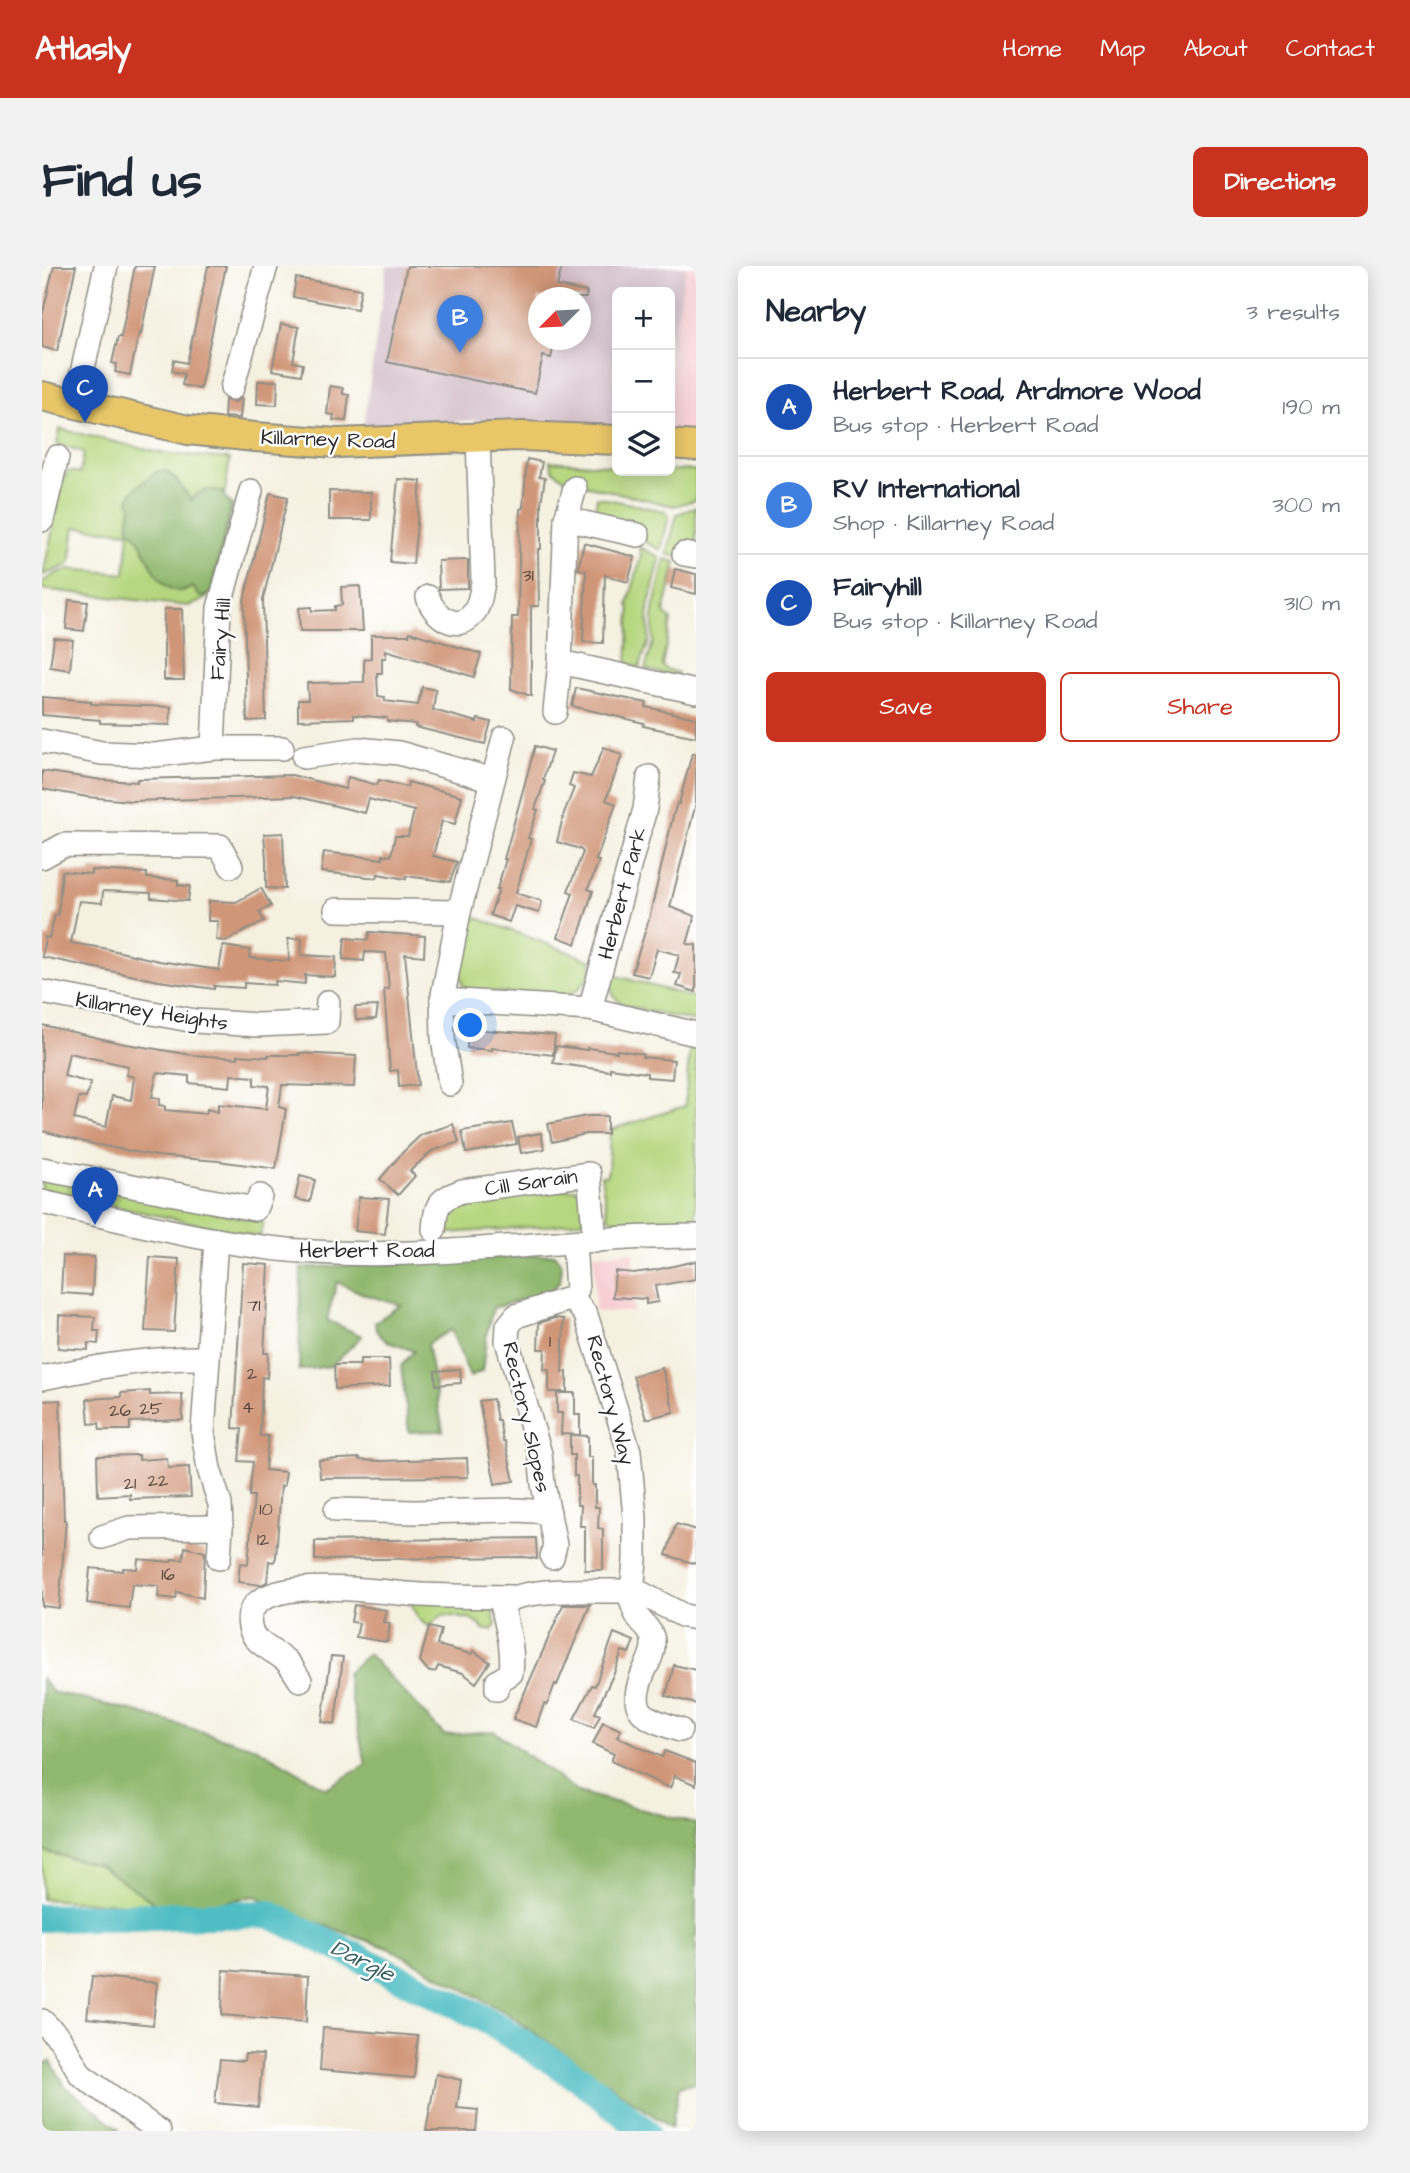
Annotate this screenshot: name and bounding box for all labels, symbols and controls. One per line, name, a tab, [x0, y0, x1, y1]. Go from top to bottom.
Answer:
text: Atlasly	[35, 26, 131, 72]
text: Home	[1002, 32, 1062, 66]
text: Map	[1100, 32, 1145, 66]
text: About	[1183, 32, 1248, 66]
text: Contact	[1286, 32, 1375, 66]
button: Directions	[1193, 147, 1368, 217]
text: Find us	[42, 148, 202, 216]
north arrow	[528, 287, 591, 350]
map controls	[612, 287, 675, 476]
button: +	[612, 287, 675, 350]
text: Nearby	[766, 291, 866, 333]
pin: B	[437, 295, 483, 353]
text: 3 results	[1246, 296, 1340, 328]
button: −	[612, 350, 675, 413]
pin: C	[62, 365, 108, 423]
text: Herbert Road, Ardmore Wood	[833, 373, 1201, 409]
text: A	[782, 391, 796, 423]
text: 190 m	[1282, 391, 1340, 423]
text: Bus stop · Herbert Road	[833, 409, 1098, 441]
button: layers	[612, 413, 675, 476]
street label: Killarney Road	[260, 423, 396, 458]
text: RV International	[833, 471, 1020, 507]
text: B	[781, 489, 797, 521]
text: 300 m	[1272, 489, 1340, 521]
text: Shop · Killarney Road	[833, 507, 1054, 539]
house number: 31	[522, 563, 534, 588]
text: Fairyhill	[833, 569, 922, 605]
text: C	[781, 587, 797, 619]
text: 310 m	[1284, 587, 1340, 619]
street label: Fairy Hill	[202, 597, 241, 682]
text: Bus stop · Killarney Road	[833, 605, 1098, 637]
button: Save	[766, 672, 1046, 742]
button: Share	[1060, 672, 1340, 742]
street label: Herbert Park	[591, 824, 654, 963]
street label: Killarney Heights	[73, 985, 230, 1040]
your location	[453, 1008, 487, 1042]
street label: Cill Sarain	[483, 1162, 579, 1203]
pin: A	[72, 1167, 118, 1225]
street label: Herbert Road	[299, 1236, 435, 1265]
house number: 71	[247, 1293, 261, 1318]
house number: 1	[549, 1329, 551, 1354]
street label: Rectory Way	[577, 1332, 642, 1469]
street label: Rectory Slopes	[493, 1339, 558, 1496]
house number: 2	[247, 1361, 258, 1386]
house number: 4	[242, 1395, 254, 1420]
house number: 25	[139, 1396, 163, 1421]
house number: 26	[109, 1398, 131, 1423]
house number: 22	[148, 1468, 169, 1493]
house number: 21	[124, 1471, 136, 1496]
house number: 10	[259, 1497, 273, 1522]
house number: 12	[257, 1527, 270, 1552]
house number: 16	[161, 1562, 175, 1587]
water label: Dargle	[325, 1932, 401, 1992]

